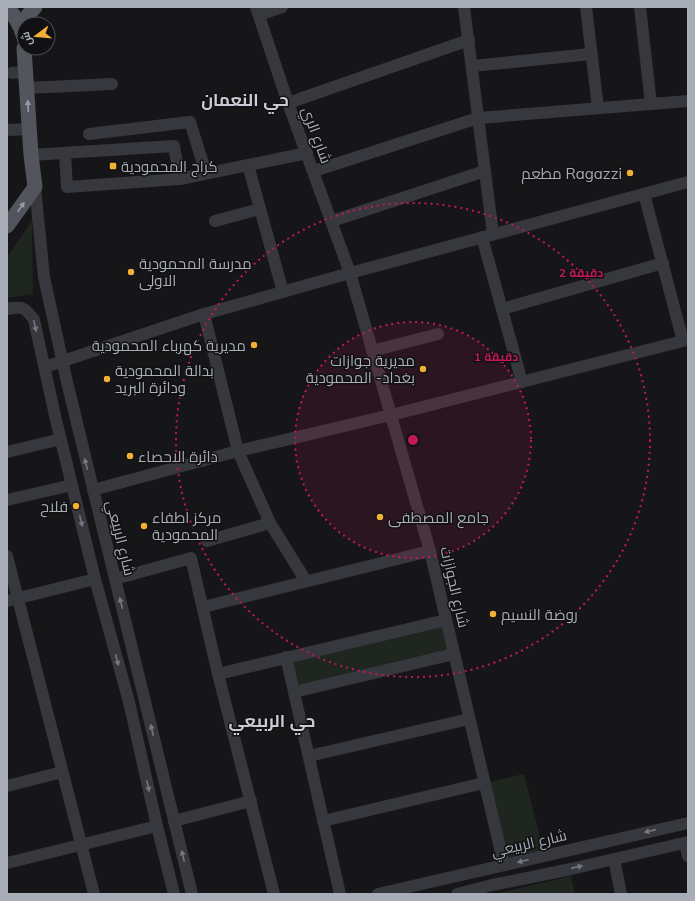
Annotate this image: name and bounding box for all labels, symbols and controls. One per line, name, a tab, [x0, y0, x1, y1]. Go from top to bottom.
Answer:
north arrow	[16, 16, 56, 56]
text: ش	[18, 30, 35, 47]
district label: حي النعمان	[201, 89, 289, 114]
one-way arrow	[25, 100, 32, 112]
street label: شارع الري	[295, 104, 336, 167]
place label: كراج المحمودية	[121, 157, 218, 178]
marker: كراج المحمودية	[108, 161, 118, 171]
place label: مطعم Ragazzi	[521, 164, 622, 184]
marker: مطعم Ragazzi	[625, 168, 635, 178]
one-way arrow	[17, 201, 25, 212]
place label: مدرسة المحمودية الاولى	[139, 254, 252, 291]
text: 2 دقيقة	[559, 265, 603, 280]
marker: مدرسة المحمودية الاولى	[126, 267, 136, 277]
one-way arrow	[33, 320, 39, 332]
place label: مديرية كهرباء المحمودية	[92, 336, 246, 356]
marker: مديرية كهرباء المحمودية	[249, 340, 259, 350]
text: 1 دقيقة	[474, 349, 518, 364]
place label: مديرية جوازات بغداد- المحمودية	[306, 351, 415, 387]
place label: بدالة المحمودية ودائرة البريد	[115, 361, 214, 397]
marker: مديرية جوازات بغداد- المحمودية	[418, 364, 428, 374]
marker: بدالة المحمودية ودائرة البريد	[102, 374, 112, 384]
centre of rings	[406, 433, 420, 447]
place label: دائرة الاحصاء	[138, 447, 218, 466]
marker: دائرة الاحصاء	[125, 451, 135, 461]
one-way arrow	[83, 457, 89, 470]
place label: فلاح	[40, 497, 68, 518]
street label: شارع الربيعي	[100, 498, 140, 578]
marker: فلاح	[71, 501, 81, 511]
place label: مركز اطفاء المحمودية	[152, 508, 221, 544]
place label: جامع المصطفى	[388, 508, 489, 529]
marker: جامع المصطفى	[375, 512, 385, 522]
one-way arrow	[78, 514, 84, 527]
marker: مركز اطفاء المحمودية	[139, 521, 149, 531]
street label: شارع الجوازات	[434, 545, 474, 630]
one-way arrow	[118, 597, 124, 610]
place label: روضة النسيم	[501, 605, 578, 625]
marker: روضة النسيم	[488, 609, 498, 619]
one-way arrow	[114, 654, 120, 666]
district label: حي الربيعي	[229, 710, 315, 735]
one-way arrow	[149, 723, 155, 736]
one-way arrow	[145, 780, 151, 792]
street label: شارع الربيعي	[489, 825, 569, 864]
one-way arrow	[644, 829, 656, 835]
one-way arrow	[179, 850, 185, 862]
one-way arrow	[517, 858, 530, 864]
one-way arrow	[571, 864, 583, 870]

